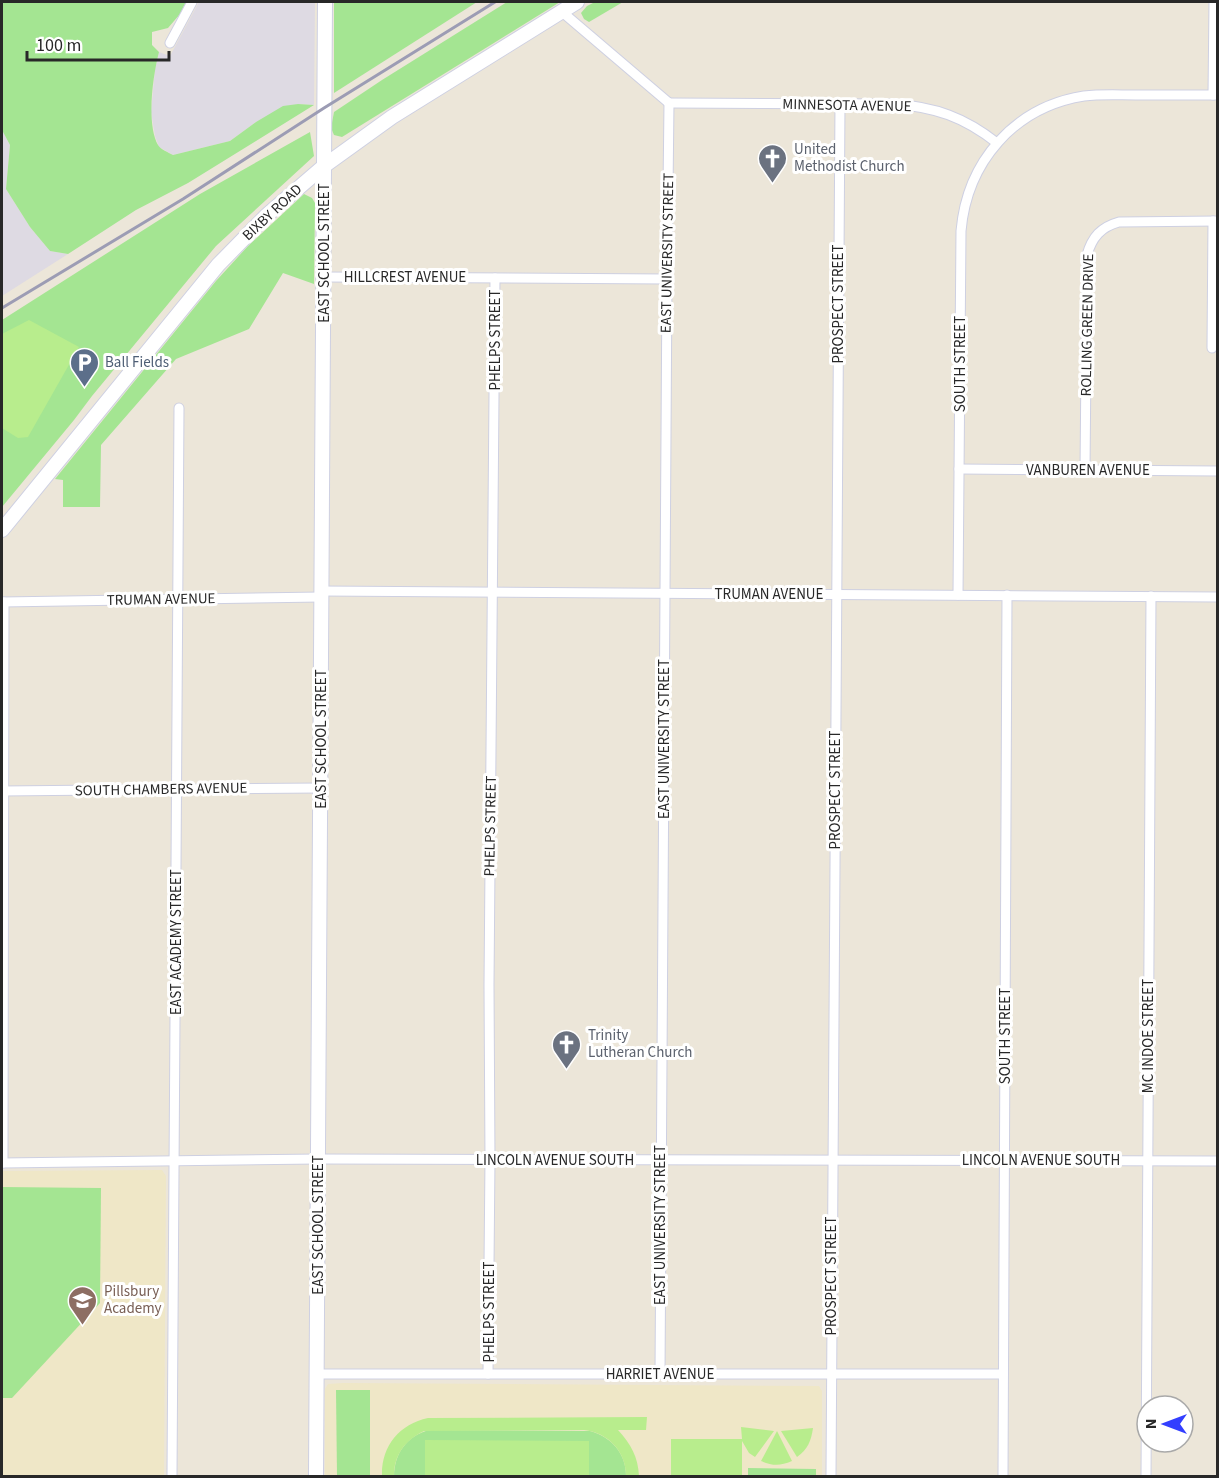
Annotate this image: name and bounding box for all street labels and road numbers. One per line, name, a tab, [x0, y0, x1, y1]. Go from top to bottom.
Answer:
street label: MINNESOTA AVENUE	[782, 94, 912, 117]
street label: EAST UNIVERSITY STREET	[656, 173, 679, 333]
street label: BIXBY ROAD	[238, 179, 307, 246]
street label: EAST SCHOOL STREET	[314, 183, 335, 323]
street label: PROSPECT STREET	[828, 245, 849, 363]
street label: ROLLING GREEN DRIVE	[1076, 253, 1099, 396]
street label: HILLCREST AVENUE	[344, 267, 466, 288]
street label: PHELPS STREET	[485, 290, 506, 390]
street label: SOUTH STREET	[950, 316, 971, 412]
street label: VANBUREN AVENUE	[1026, 460, 1150, 481]
street label: TRUMAN AVENUE	[715, 584, 824, 605]
street label: TRUMAN AVENUE	[106, 588, 216, 611]
street label: EAST UNIVERSITY STREET	[654, 659, 675, 819]
street label: EAST SCHOOL STREET	[311, 669, 332, 809]
street label: PROSPECT STREET	[825, 731, 846, 849]
street label: PHELPS STREET	[479, 775, 502, 877]
street label: SOUTH CHAMBERS AVENUE	[74, 777, 248, 802]
street label: EAST ACADEMY STREET	[166, 869, 187, 1015]
street label: MC INDOE STREET	[1138, 979, 1159, 1093]
street label: SOUTH STREET	[995, 988, 1016, 1084]
street label: EAST UNIVERSITY STREET	[650, 1145, 671, 1305]
street label: LINCOLN AVENUE SOUTH	[476, 1150, 634, 1171]
street label: LINCOLN AVENUE SOUTH	[962, 1150, 1120, 1171]
street label: EAST SCHOOL STREET	[308, 1155, 329, 1295]
street label: PROSPECT STREET	[821, 1217, 842, 1335]
street label: PHELPS STREET	[479, 1262, 500, 1362]
street label: HARRIET AVENUE	[606, 1364, 714, 1385]

